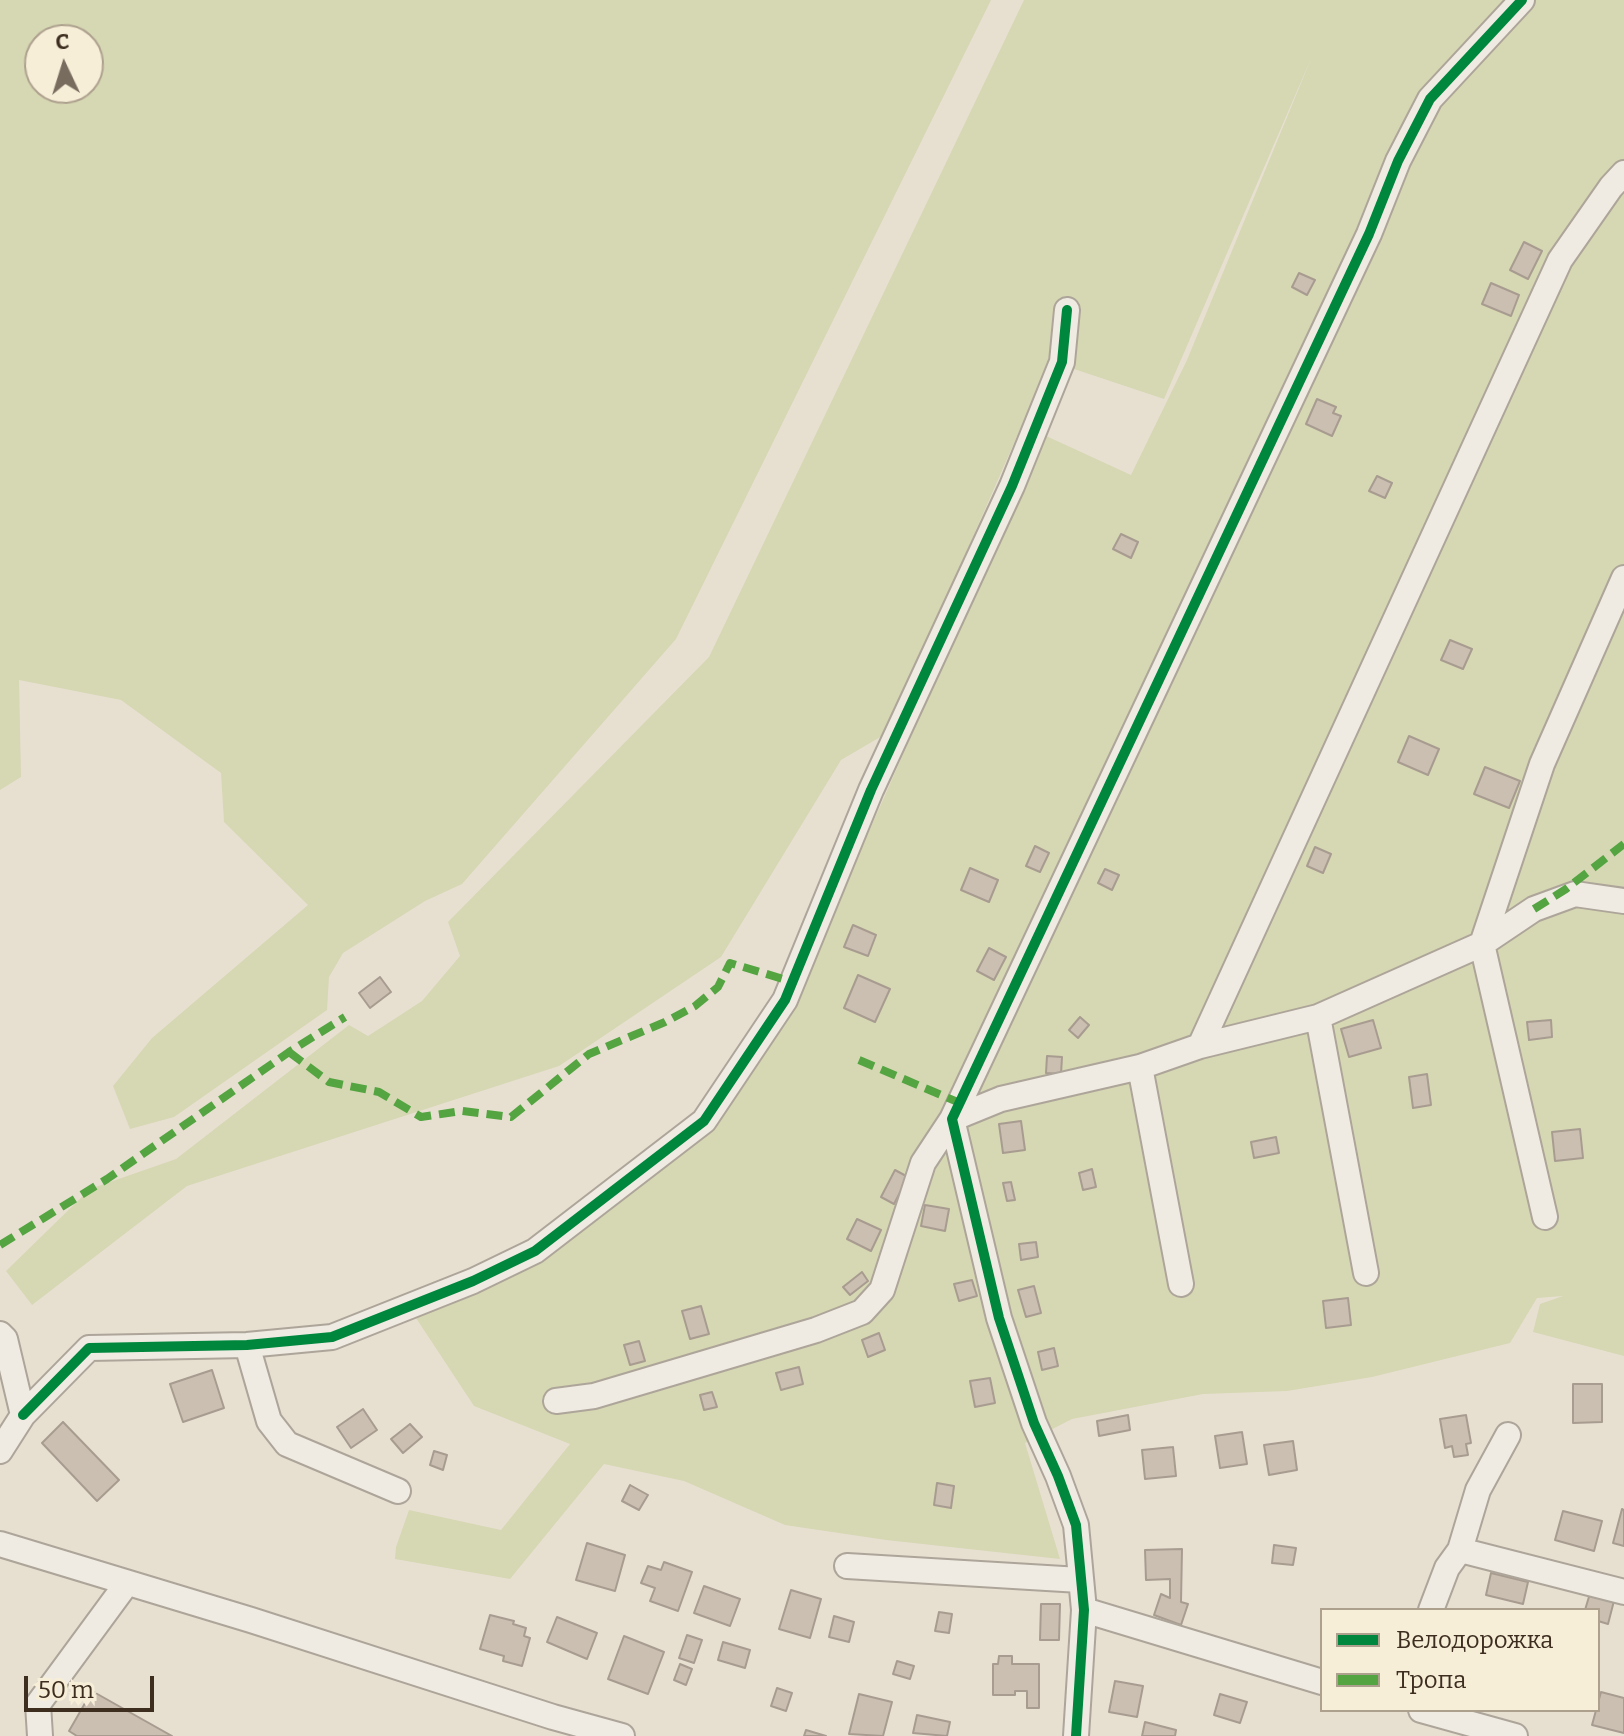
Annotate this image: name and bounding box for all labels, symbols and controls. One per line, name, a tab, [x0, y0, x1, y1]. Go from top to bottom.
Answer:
north arrow	[24, 24, 104, 104]
text: С	[55, 28, 70, 56]
legend	[1320, 1608, 1600, 1712]
text: Велодорожка	[1396, 1626, 1553, 1654]
scale bar	[28, 1660, 158, 1710]
text: Тропа	[1396, 1666, 1467, 1694]
text: 50 m	[38, 1676, 94, 1704]

